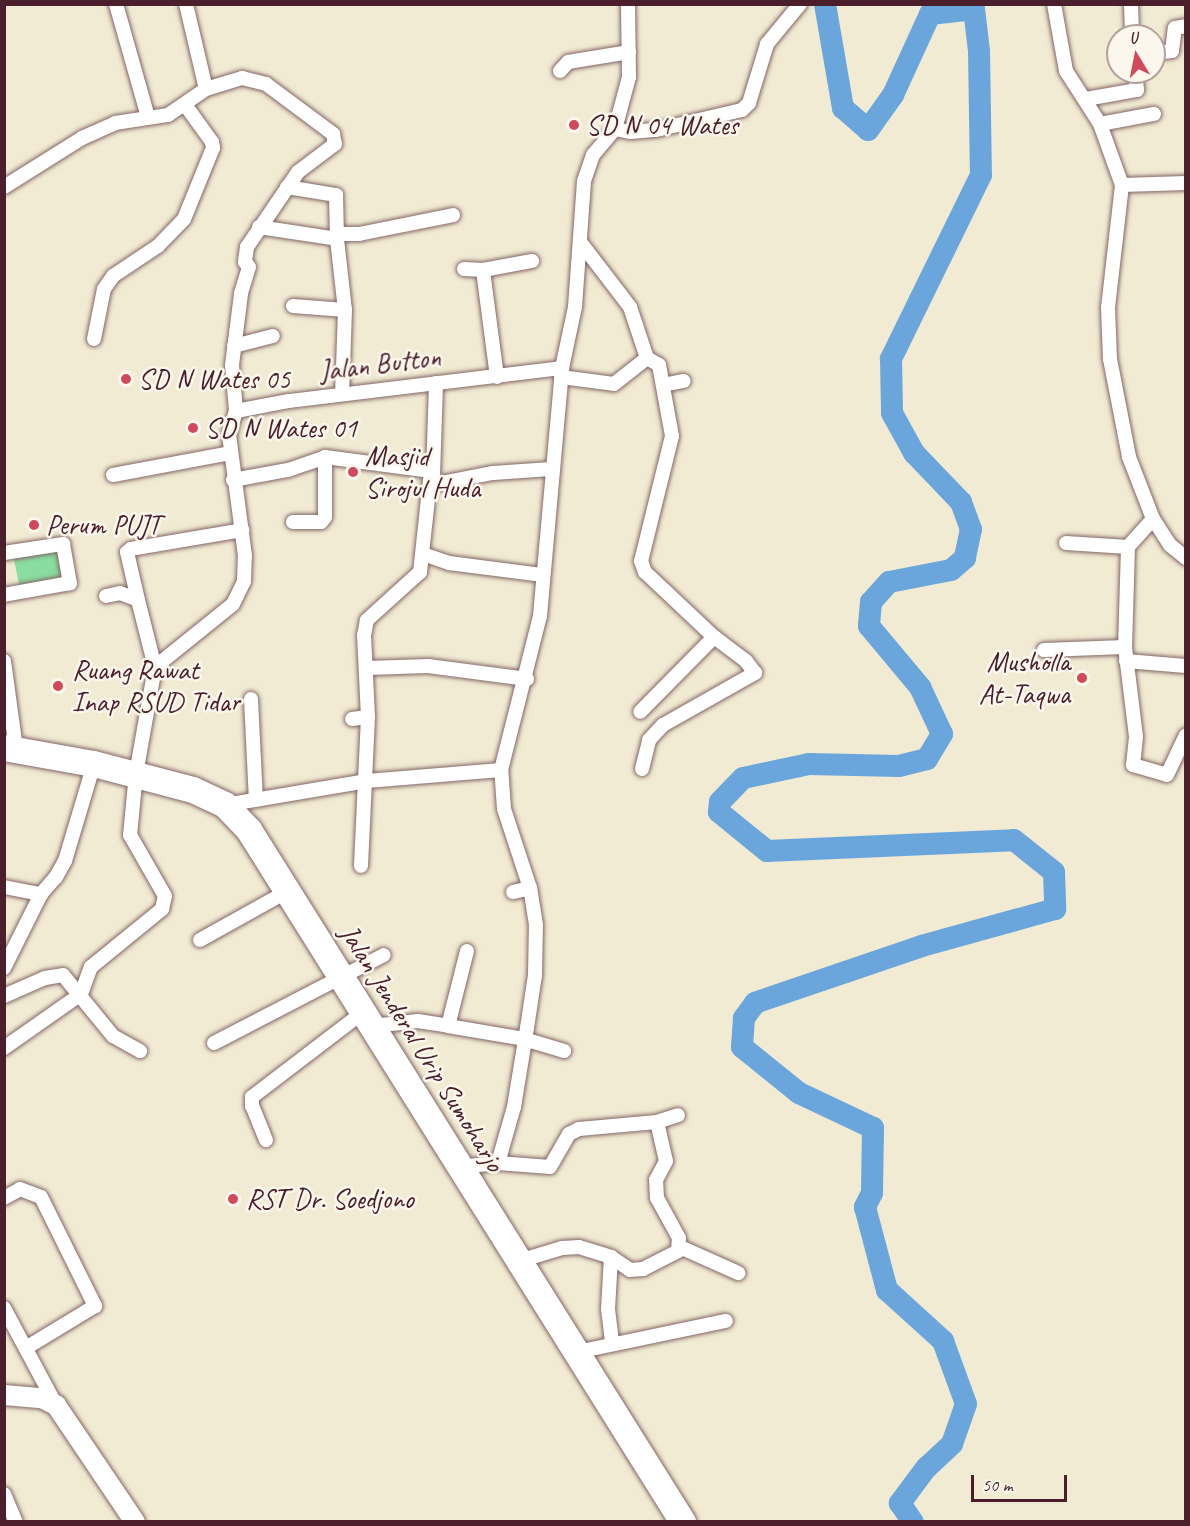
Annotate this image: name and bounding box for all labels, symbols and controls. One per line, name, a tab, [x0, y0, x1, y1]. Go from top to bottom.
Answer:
north arrow	[1106, 24, 1166, 84]
text: U	[1128, 28, 1139, 49]
place label: SD N 04 Wates	[586, 108, 739, 142]
marker: SD N 04 Wates	[567, 118, 581, 132]
street label: Jalan Button	[318, 340, 442, 388]
place label: SD N Wates 05	[138, 362, 291, 396]
marker: SD N Wates 05	[119, 372, 133, 386]
place label: SD N Wates 01	[205, 411, 358, 445]
marker: SD N Wates 01	[186, 421, 200, 435]
place label: Masjid Sirojul Huda	[365, 439, 480, 505]
marker: Masjid Sirojul Huda	[346, 465, 360, 479]
place label: Perum PUJT	[46, 508, 160, 542]
marker: Perum PUJT	[27, 518, 41, 532]
place label: Musholla At-Taqwa	[979, 645, 1070, 711]
place label: Ruang Rawat Inap RSUD Tidar	[72, 653, 240, 719]
marker: Musholla At-Taqwa	[1075, 671, 1089, 685]
marker: Ruang Rawat Inap RSUD Tidar	[49, 677, 67, 695]
street label: Jalan Jenderal Urip Sumoharjo	[332, 918, 512, 1178]
place label: RST Dr. Soedjono	[246, 1182, 414, 1216]
marker: RST Dr. Soedjono	[224, 1190, 242, 1208]
scale bar	[974, 1463, 1070, 1501]
text: 50 m	[982, 1474, 1013, 1496]

